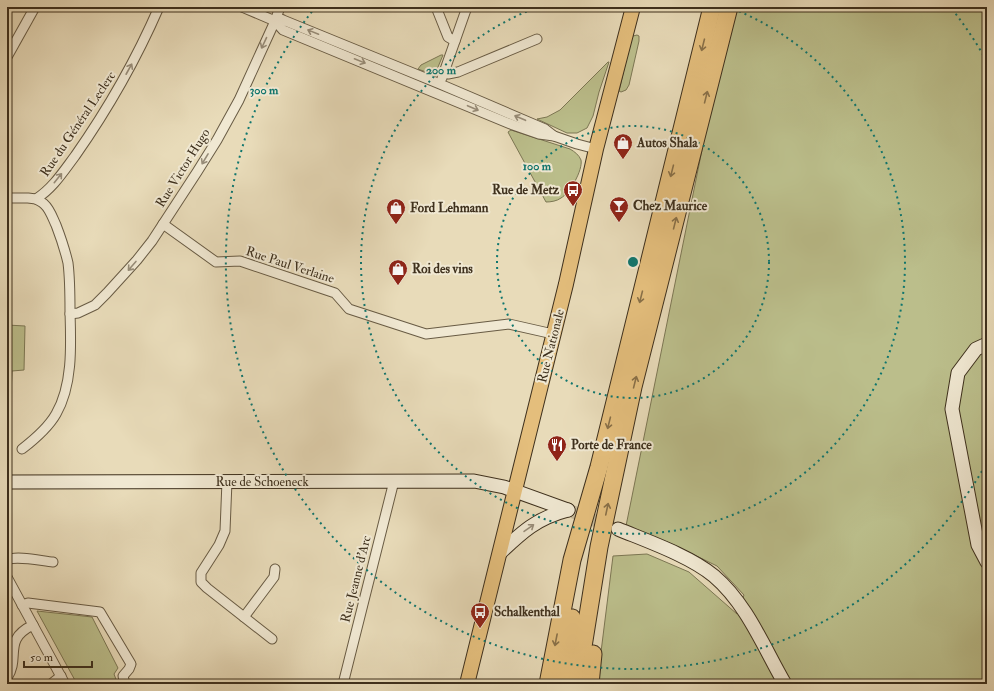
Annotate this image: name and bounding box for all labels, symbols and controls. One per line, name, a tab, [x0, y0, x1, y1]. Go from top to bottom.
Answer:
one-way arrow	[308, 28, 320, 36]
one-way arrow	[260, 37, 268, 49]
one-way arrow	[699, 38, 706, 51]
one-way arrow	[353, 58, 365, 66]
text: 200 m	[426, 63, 457, 78]
one-way arrow	[126, 64, 133, 76]
street label: Rue du Général Leclerc	[37, 68, 119, 180]
text: 300 m	[250, 83, 279, 98]
one-way arrow	[703, 91, 710, 104]
one-way arrow	[467, 105, 479, 112]
one-way arrow	[514, 113, 526, 121]
street label: Rue Victor Hugo	[152, 126, 214, 210]
shop icon: Autos Shala	[612, 132, 634, 160]
place label: Autos Shala	[636, 135, 698, 151]
one-way arrow	[201, 153, 209, 165]
text: 100 m	[523, 159, 552, 174]
one-way arrow	[667, 164, 675, 177]
one-way arrow	[54, 173, 62, 184]
bus stop icon: Rue de Metz	[562, 179, 584, 207]
place label: Rue de Metz	[492, 182, 560, 198]
bar icon: Chez Maurice	[608, 195, 630, 223]
shop icon: Ford Lehmann	[385, 197, 407, 225]
place label: Chez Maurice	[633, 198, 708, 214]
place label: Ford Lehmann	[410, 200, 489, 216]
one-way arrow	[671, 217, 679, 230]
street label: Rue Paul Verlaine	[244, 243, 337, 287]
centre of rings	[626, 255, 640, 269]
shop icon: Roi des vins	[387, 258, 409, 286]
one-way arrow	[127, 260, 136, 271]
place label: Roi des vins	[412, 261, 473, 277]
one-way arrow	[636, 290, 644, 303]
street label: Rue Nationale	[534, 307, 568, 385]
one-way arrow	[631, 376, 639, 389]
one-way arrow	[605, 417, 613, 430]
restaurant icon: Porte de France	[546, 434, 568, 462]
place label: Porte de France	[571, 437, 652, 453]
street label: Rue de Schoeneck	[215, 474, 309, 490]
one-way arrow	[604, 503, 612, 516]
one-way arrow	[523, 524, 534, 532]
street label: Rue Jeanne d'Arc	[337, 534, 375, 624]
bus stop icon: Schalkenthal	[469, 601, 491, 629]
place label: Schalkenthal	[494, 604, 560, 620]
one-way arrow	[552, 634, 560, 647]
scale bar	[24, 643, 92, 669]
text: 50 m	[30, 650, 54, 665]

